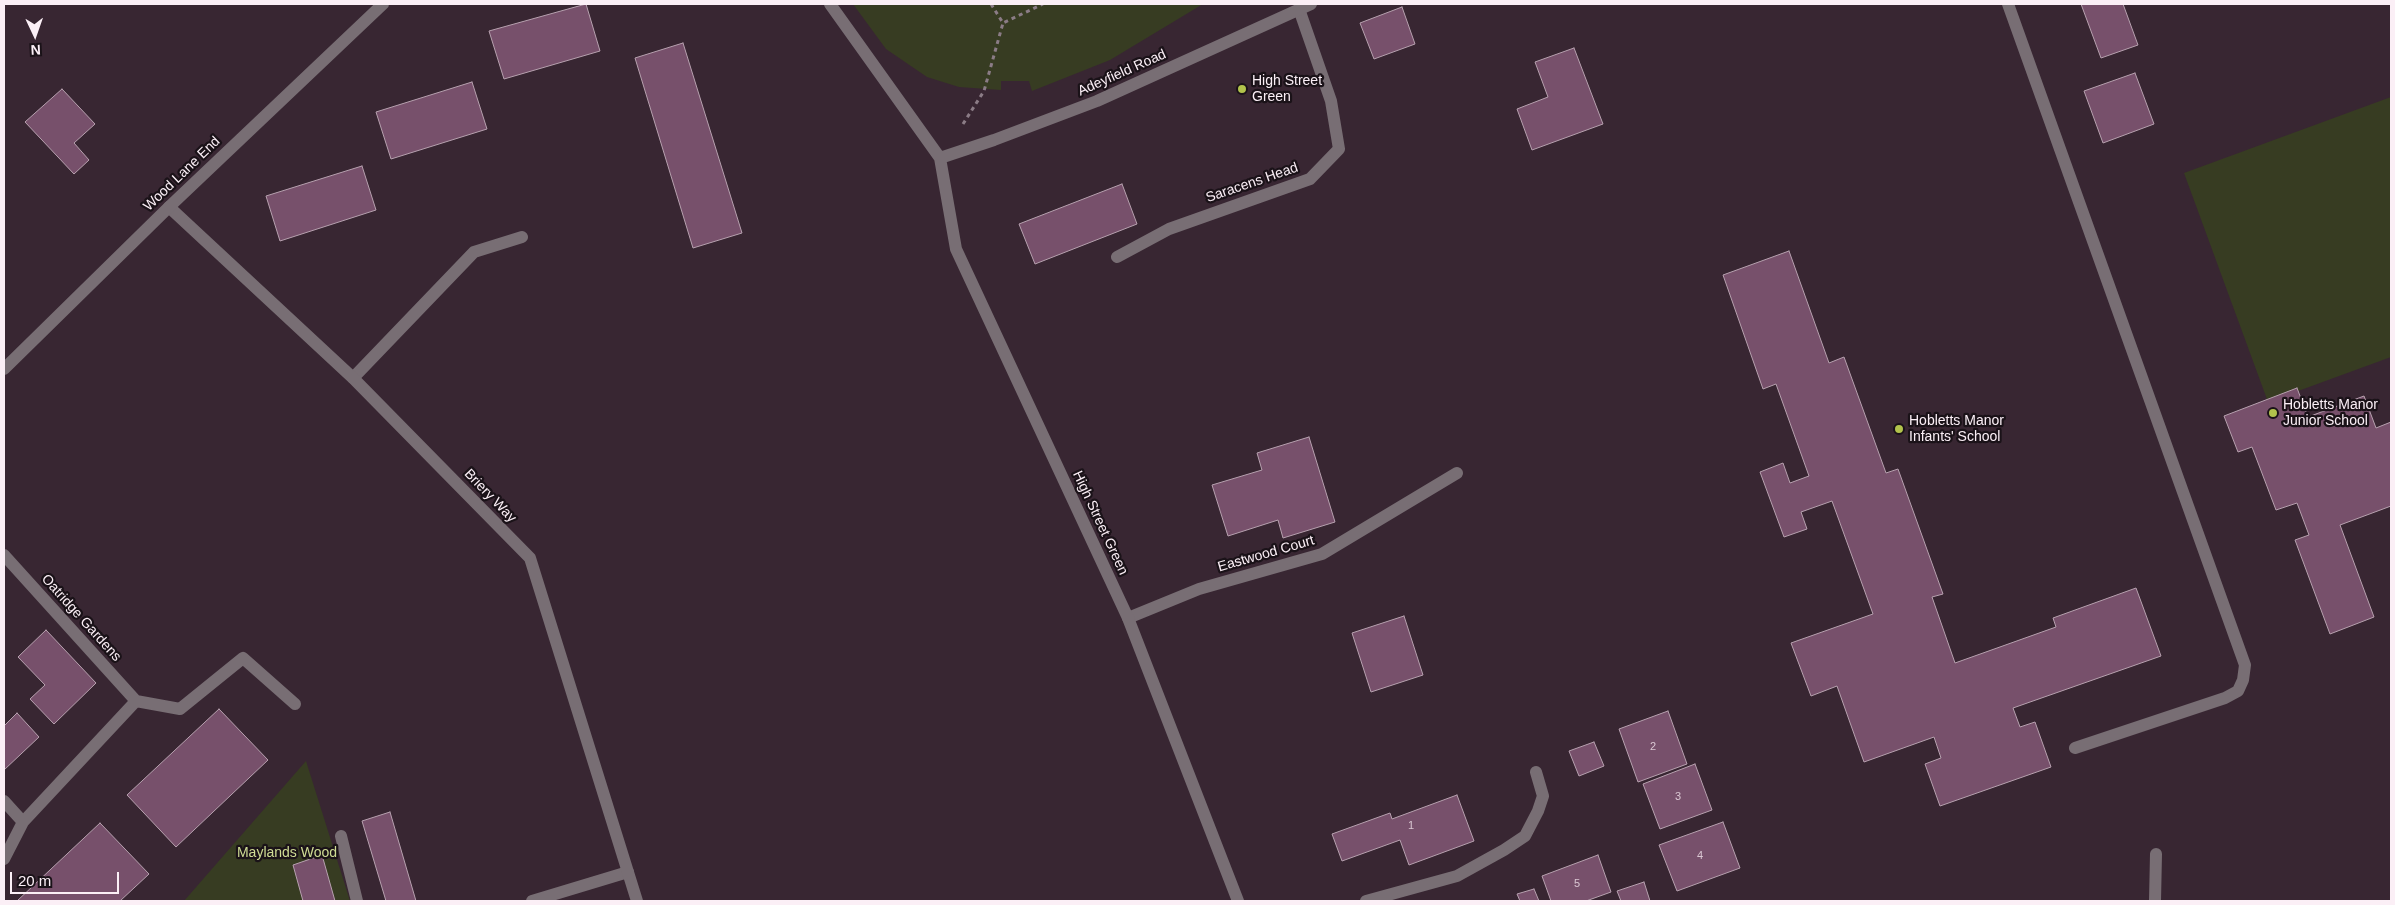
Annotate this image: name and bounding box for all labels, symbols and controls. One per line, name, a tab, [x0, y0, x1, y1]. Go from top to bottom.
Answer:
north arrow	[10, 10, 60, 60]
text: N	[30, 42, 41, 58]
street label: Adeyfield Road	[1075, 46, 1169, 100]
place label: High Street Green	[1252, 73, 1322, 105]
marker: High Street Green	[1236, 83, 1248, 95]
street label: Wood Lane End	[140, 133, 224, 215]
street label: Saracens Head	[1204, 159, 1300, 207]
place label: Hobletts Manor Junior School	[2283, 397, 2378, 430]
marker: Hobletts Manor Junior School	[2267, 407, 2279, 419]
place label: Hobletts Manor Infants' School	[1909, 413, 2004, 446]
marker: Hobletts Manor Infants' School	[1893, 423, 1905, 435]
street label: Briery Way	[460, 466, 520, 526]
street label: High Street Green	[1069, 468, 1131, 578]
street label: Eastwood Court	[1216, 532, 1316, 576]
street label: Oatridge Gardens	[38, 571, 124, 665]
house number: 2	[1650, 740, 1656, 754]
house number: 3	[1675, 790, 1681, 804]
house number: 1	[1408, 819, 1414, 833]
park label: Maylands Wood	[237, 845, 337, 861]
house number: 4	[1697, 849, 1703, 863]
scale bar	[12, 862, 121, 894]
text: 20 m	[18, 872, 51, 889]
house number: 5	[1574, 877, 1580, 891]

